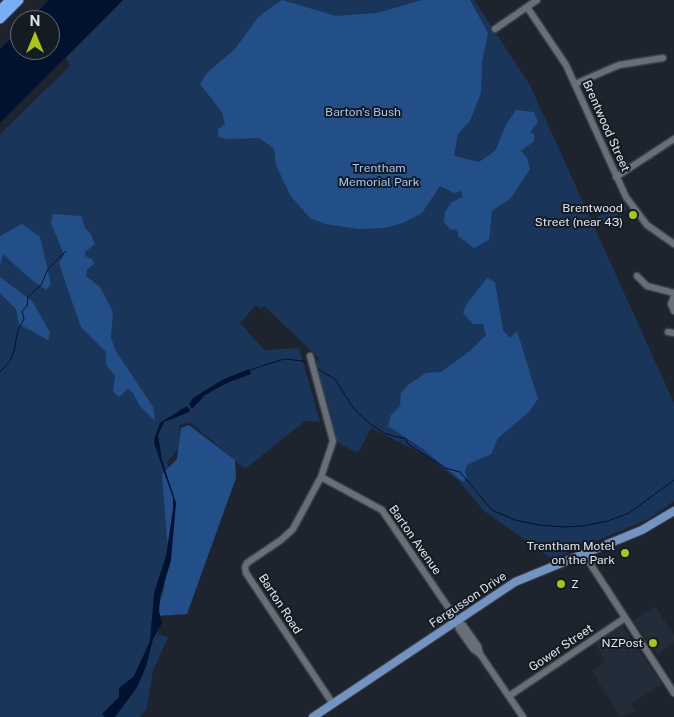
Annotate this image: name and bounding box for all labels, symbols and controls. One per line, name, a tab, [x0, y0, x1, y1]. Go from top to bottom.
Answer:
north arrow	[10, 10, 60, 60]
text: N	[30, 13, 40, 29]
street label: Brentwood Street	[579, 78, 633, 174]
park label: Barton's Bush	[325, 105, 401, 119]
park label: Trentham Memorial Park	[339, 161, 419, 189]
place label: Brentwood Street (near 43)	[535, 201, 623, 229]
marker: Brentwood Street (near 43)	[627, 209, 639, 221]
street label: Barton Avenue	[386, 502, 444, 578]
place label: Trentham Motel on the Park	[527, 539, 615, 567]
marker: Trentham Motel on the Park	[619, 547, 631, 559]
street label: Fergusson Drive	[427, 569, 509, 631]
street label: Barton Road	[255, 571, 305, 637]
place label: Z	[571, 577, 579, 591]
marker: Z	[555, 578, 567, 590]
street label: Gower Street	[526, 621, 596, 675]
place label: NZPost	[601, 636, 643, 650]
marker: NZPost	[647, 637, 659, 649]

